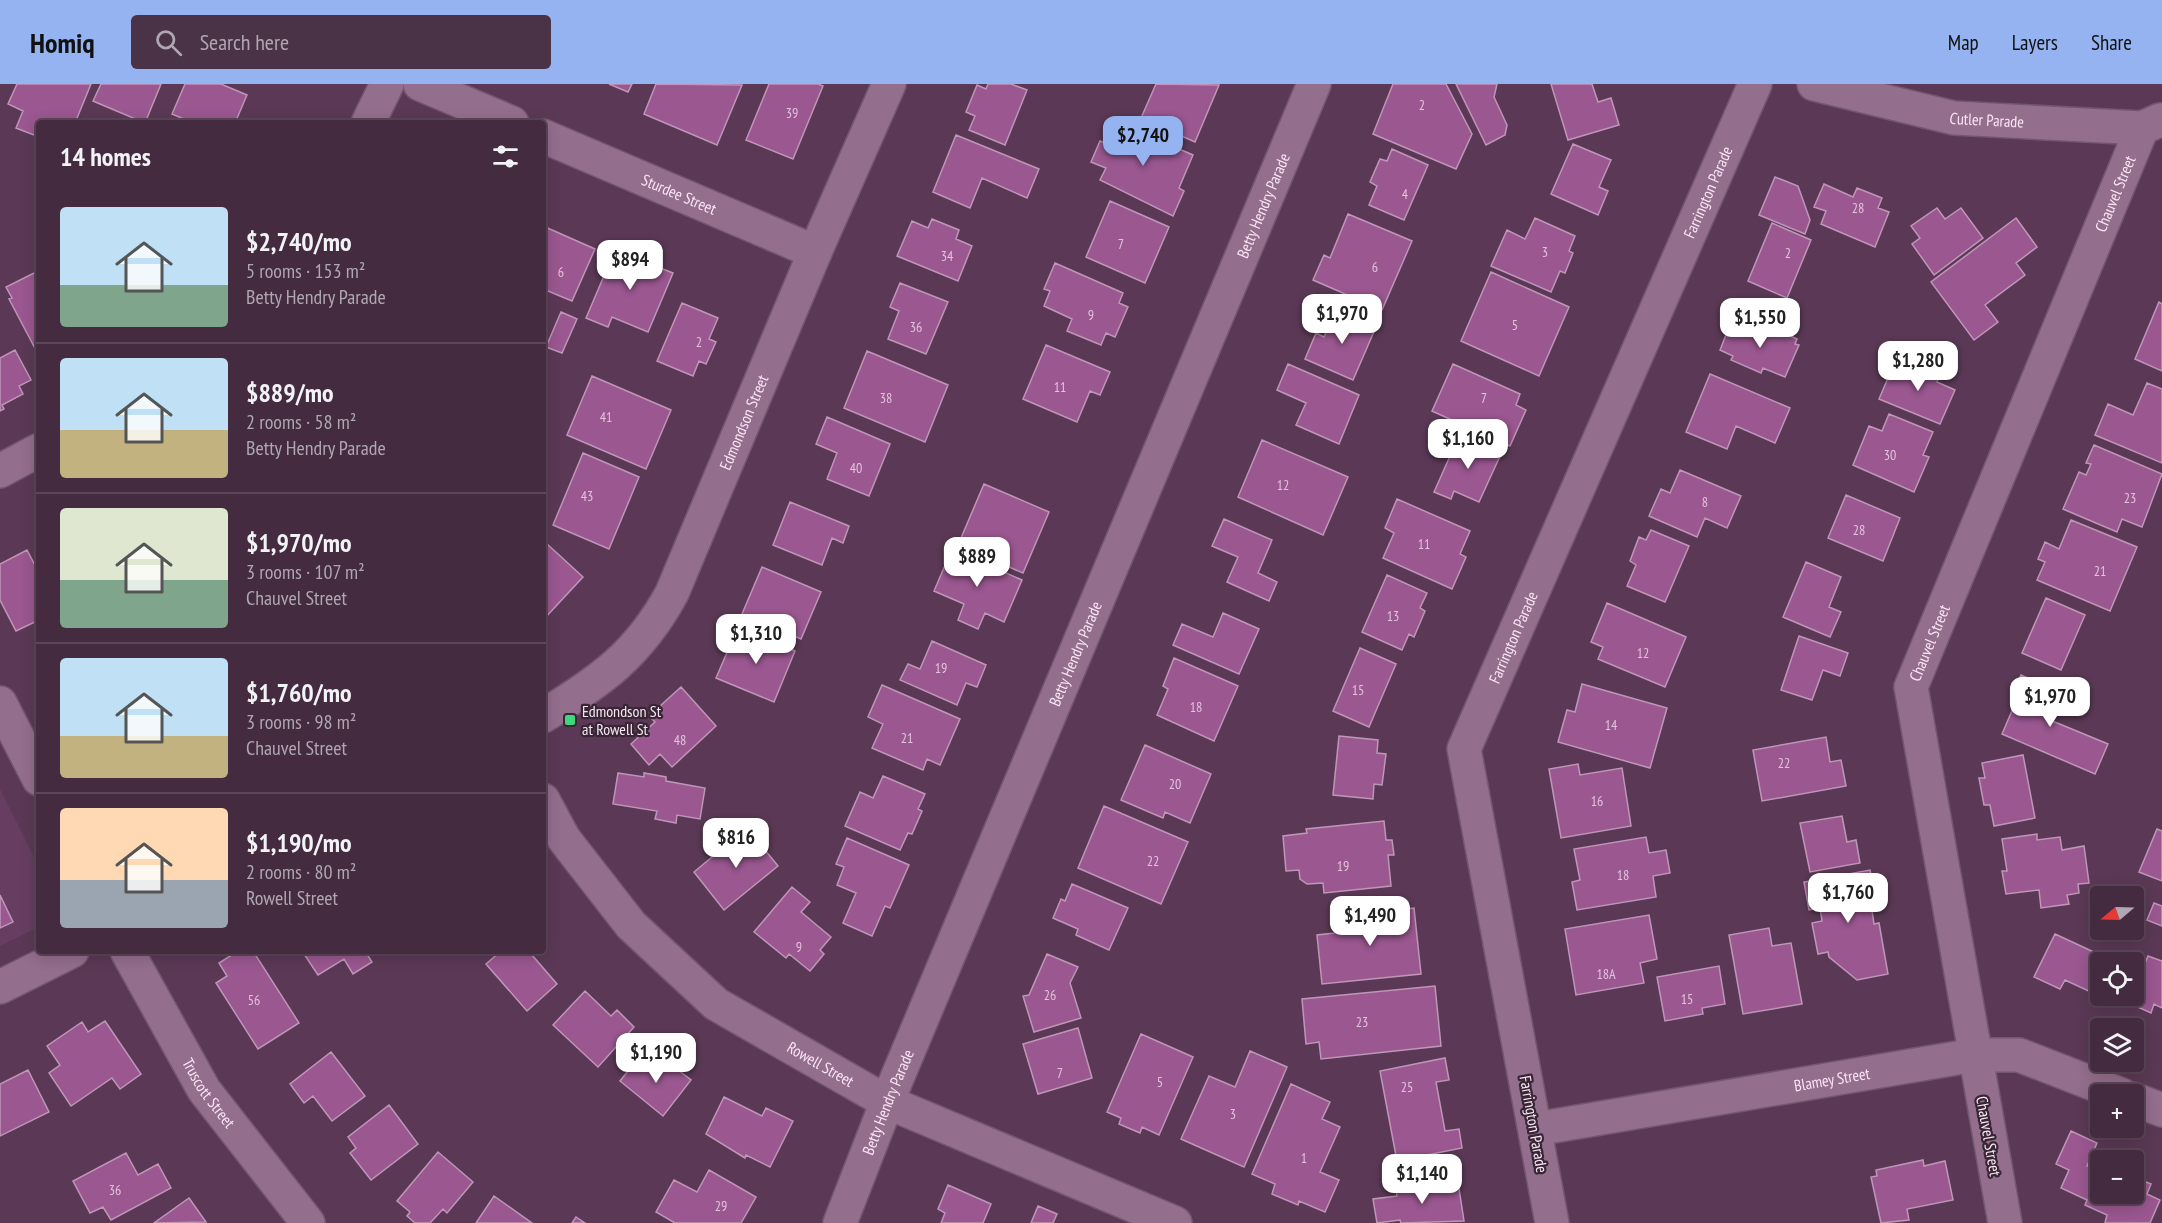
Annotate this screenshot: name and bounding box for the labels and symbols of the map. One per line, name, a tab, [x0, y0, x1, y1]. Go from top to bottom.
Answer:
house number: 2	[1419, 96, 1425, 114]
house number: 39	[786, 104, 798, 122]
street label: Cutler Parade	[1948, 107, 2024, 132]
pin: $2,740	[1094, 116, 1192, 167]
street label: Farrington Parade	[1679, 143, 1737, 241]
street label: Betty Hendry Parade	[1232, 150, 1294, 261]
street label: Chauvel Street	[2090, 152, 2140, 235]
street label: Sturdee Street	[639, 169, 720, 219]
house number: 4	[1402, 185, 1409, 203]
house number: 28	[1852, 199, 1864, 217]
house number: 7	[1118, 235, 1124, 253]
pin: $894	[594, 240, 666, 291]
house number: 3	[1542, 243, 1548, 261]
house number: 2	[1785, 244, 1791, 262]
house number: 34	[941, 247, 954, 265]
house number: 6	[1372, 258, 1378, 276]
house number: 6	[558, 263, 564, 281]
pin: $1,970	[1293, 294, 1391, 345]
pin: $1,550	[1711, 298, 1809, 349]
house number: 9	[1088, 306, 1094, 324]
house number: 5	[1512, 316, 1518, 334]
house number: 36	[910, 318, 922, 336]
house number: 2	[696, 333, 702, 351]
pin: $1,280	[1869, 341, 1967, 392]
street label: Edmondson Street	[715, 371, 773, 473]
house number: 11	[1054, 378, 1066, 396]
house number: 38	[880, 389, 892, 407]
house number: 7	[1481, 389, 1487, 407]
house number: 41	[600, 408, 612, 426]
pin: $1,160	[1419, 419, 1517, 470]
house number: 30	[1884, 446, 1896, 464]
house number: 40	[850, 459, 862, 477]
house number: 12	[1277, 476, 1289, 494]
house number: 43	[581, 487, 593, 505]
house number: 23	[2124, 489, 2136, 507]
house number: 8	[1702, 493, 1708, 511]
house number: 28	[1853, 521, 1865, 539]
house number: 11	[1418, 535, 1430, 553]
pin: $889	[941, 537, 1013, 588]
house number: 21	[2094, 562, 2106, 580]
street label: Farrington Parade	[1484, 588, 1542, 686]
street label: Betty Hendry Parade	[1044, 598, 1106, 709]
street label: Chauvel Street	[1905, 601, 1954, 684]
house number: 13	[1387, 607, 1399, 625]
pin: $1,310	[707, 614, 805, 665]
house number: 12	[1637, 644, 1649, 662]
house number: 19	[935, 659, 947, 677]
pin: $1,970	[2001, 677, 2099, 728]
house number: 15	[1352, 681, 1364, 699]
house number: 18	[1190, 698, 1202, 716]
place label: Edmondson St at Rowell St	[582, 701, 662, 739]
marker: Edmondson St at Rowell St	[563, 713, 577, 727]
house number: 14	[1605, 716, 1618, 734]
house number: 21	[901, 729, 913, 747]
house number: 48	[674, 731, 686, 749]
house number: 22	[1778, 754, 1790, 772]
house number: 20	[1169, 775, 1181, 793]
house number: 16	[1591, 792, 1603, 810]
pin: $816	[700, 818, 772, 869]
house number: 22	[1147, 852, 1159, 870]
house number: 19	[1337, 857, 1349, 875]
house number: 18	[1617, 866, 1629, 884]
pin: $1,760	[1799, 873, 1897, 924]
north arrow	[2090, 886, 2144, 940]
pin: $1,490	[1321, 896, 1419, 947]
house number: 9	[796, 938, 802, 956]
house number: 18A	[1596, 965, 1616, 983]
house number: 26	[1044, 986, 1056, 1004]
house number: 15	[1681, 990, 1693, 1008]
house number: 56	[248, 991, 260, 1009]
house number: 23	[1356, 1013, 1368, 1031]
pin: $1,190	[607, 1033, 705, 1084]
street label: Rowell Street	[784, 1037, 858, 1091]
street label: Betty Hendry Parade	[857, 1046, 918, 1158]
street label: Truscott Street	[178, 1054, 240, 1132]
street label: Blamey Street	[1792, 1063, 1872, 1095]
house number: 7	[1057, 1064, 1063, 1082]
house number: 5	[1157, 1073, 1163, 1091]
street label: Farrington Parade	[1516, 1074, 1552, 1174]
house number: 25	[1401, 1078, 1413, 1096]
street label: Chauvel Street	[1972, 1094, 2006, 1178]
house number: 3	[1230, 1105, 1236, 1123]
house number: 1	[1301, 1149, 1307, 1167]
pin: $1,140	[1373, 1154, 1471, 1205]
house number: 36	[109, 1181, 121, 1199]
house number: 29	[715, 1197, 727, 1215]

